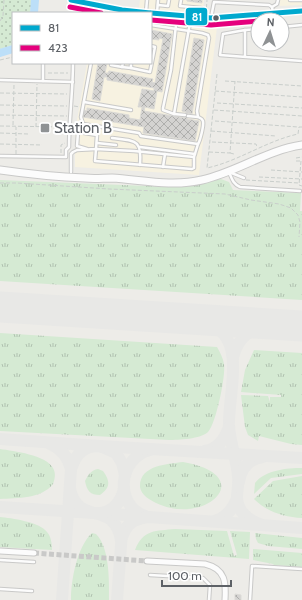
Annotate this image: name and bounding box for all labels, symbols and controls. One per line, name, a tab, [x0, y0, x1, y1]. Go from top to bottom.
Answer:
line badge: 81	[185, 7, 208, 26]
text: 81	[192, 10, 202, 24]
legend	[12, 12, 152, 64]
north arrow	[250, 12, 290, 52]
unlabelled marker	[211, 13, 221, 23]
text: N	[266, 15, 275, 29]
text: 81	[48, 20, 59, 35]
text: 423	[48, 40, 68, 55]
place label: Station B	[54, 119, 112, 137]
marker: Station B	[39, 122, 51, 134]
scale bar	[162, 562, 231, 588]
text: 100 m	[168, 568, 202, 583]

